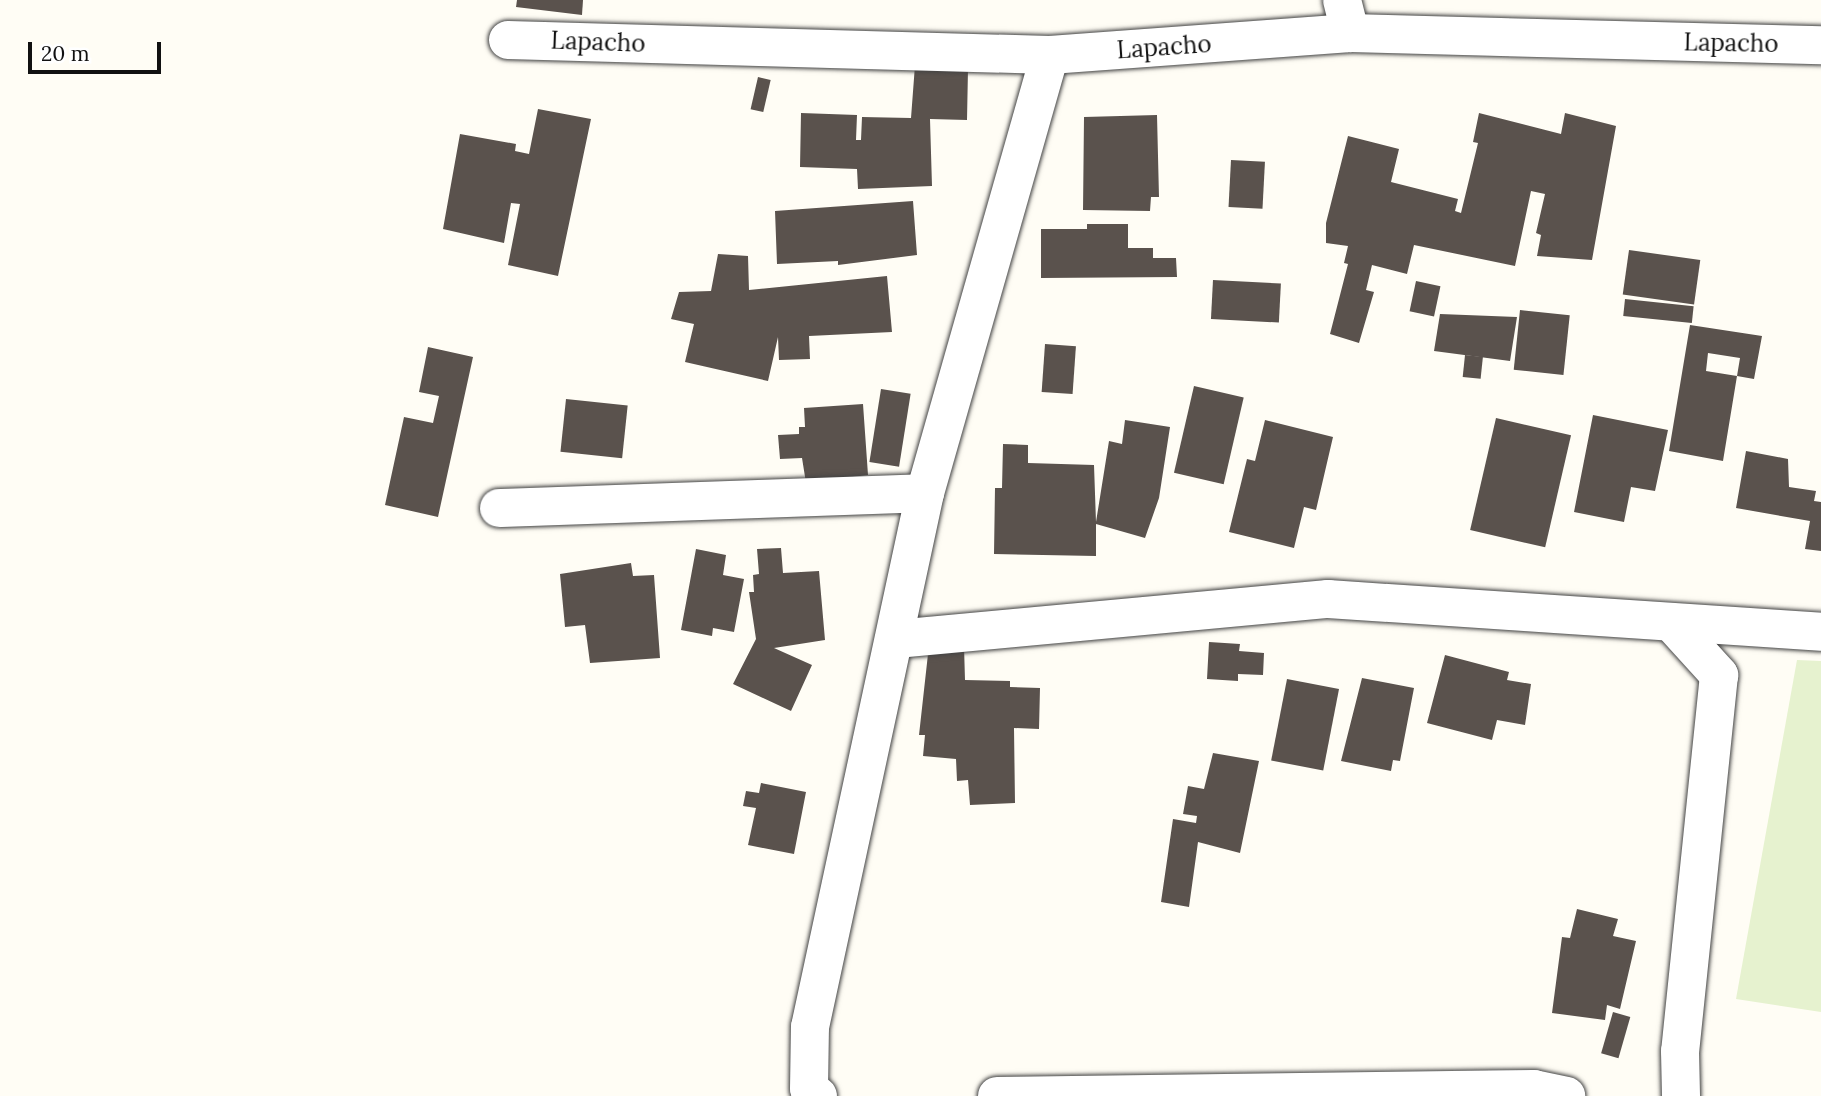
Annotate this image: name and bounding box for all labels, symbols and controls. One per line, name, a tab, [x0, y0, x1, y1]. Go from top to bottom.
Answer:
street label: Lapacho	[550, 26, 646, 58]
scale bar	[32, 28, 164, 72]
street label: Lapacho	[1683, 28, 1779, 58]
street label: Lapacho	[1116, 29, 1212, 65]
text: 20 m	[41, 40, 90, 67]

